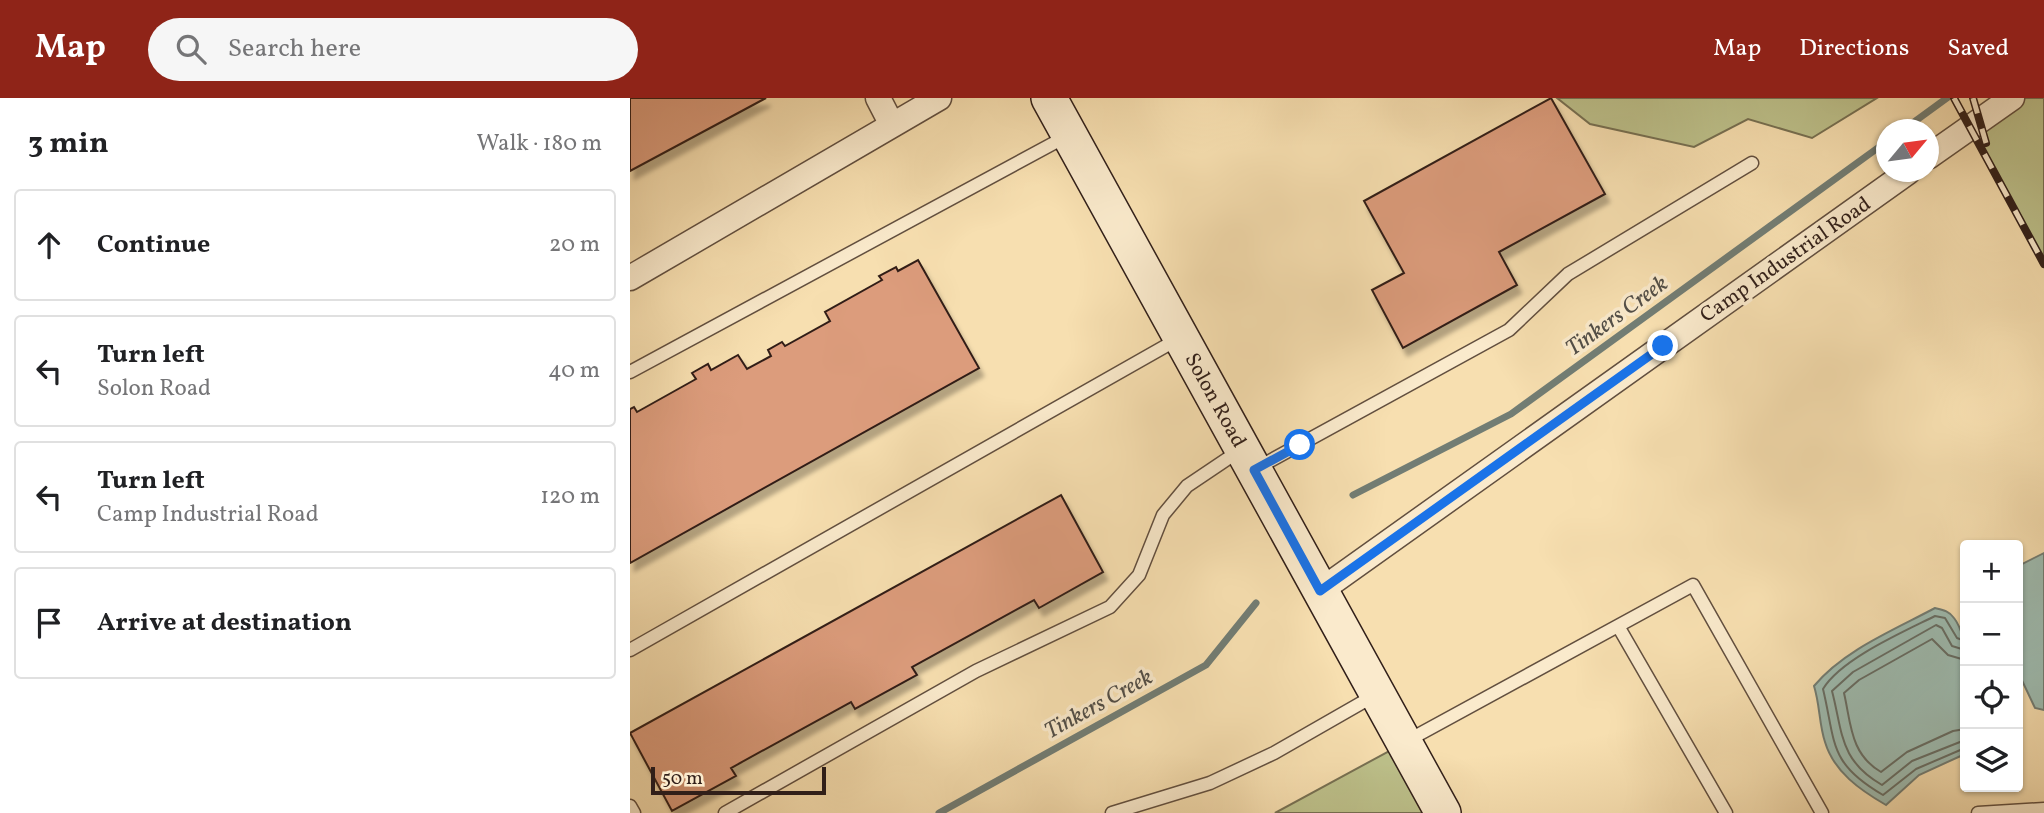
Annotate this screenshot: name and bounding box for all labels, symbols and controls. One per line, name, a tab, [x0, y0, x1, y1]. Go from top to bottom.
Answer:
search box	[148, 18, 638, 81]
text: Map	[35, 26, 106, 72]
icon: search	[172, 30, 210, 68]
text: Search here	[228, 31, 361, 67]
text: Map	[1713, 32, 1761, 66]
text: Directions	[1799, 32, 1909, 66]
text: Saved	[1947, 32, 2009, 66]
north arrow	[1876, 119, 1939, 182]
text: 3 min	[28, 123, 109, 165]
text: Walk · 180 m	[477, 128, 602, 160]
street label: Camp Industrial Road	[1695, 190, 1877, 330]
icon: ahead	[30, 226, 68, 264]
text: Continue	[97, 227, 210, 263]
text: 20 m	[549, 229, 600, 261]
water label: Tinkers Creek	[1559, 268, 1675, 365]
route end	[1647, 330, 1678, 361]
text: Turn left	[97, 337, 205, 373]
street label: Solon Road	[1177, 348, 1253, 453]
icon: left	[30, 352, 68, 390]
text: 40 m	[548, 355, 600, 387]
text: Solon Road	[97, 373, 211, 405]
route start	[1284, 429, 1315, 460]
text: Turn left	[97, 463, 205, 499]
icon: left	[30, 478, 68, 516]
text: 120 m	[540, 481, 600, 513]
text: Camp Industrial Road	[97, 499, 319, 531]
map controls	[1960, 540, 2023, 792]
button: +	[1960, 540, 2023, 603]
button: −	[1960, 603, 2023, 666]
icon: arrive	[30, 604, 68, 642]
text: Arrive at destination	[97, 605, 352, 641]
water label: Tinkers Creek	[1039, 662, 1159, 748]
button: locate	[1960, 666, 2023, 729]
button: layers	[1960, 729, 2023, 792]
scale bar	[651, 764, 826, 796]
text: 50 m	[662, 766, 703, 792]

